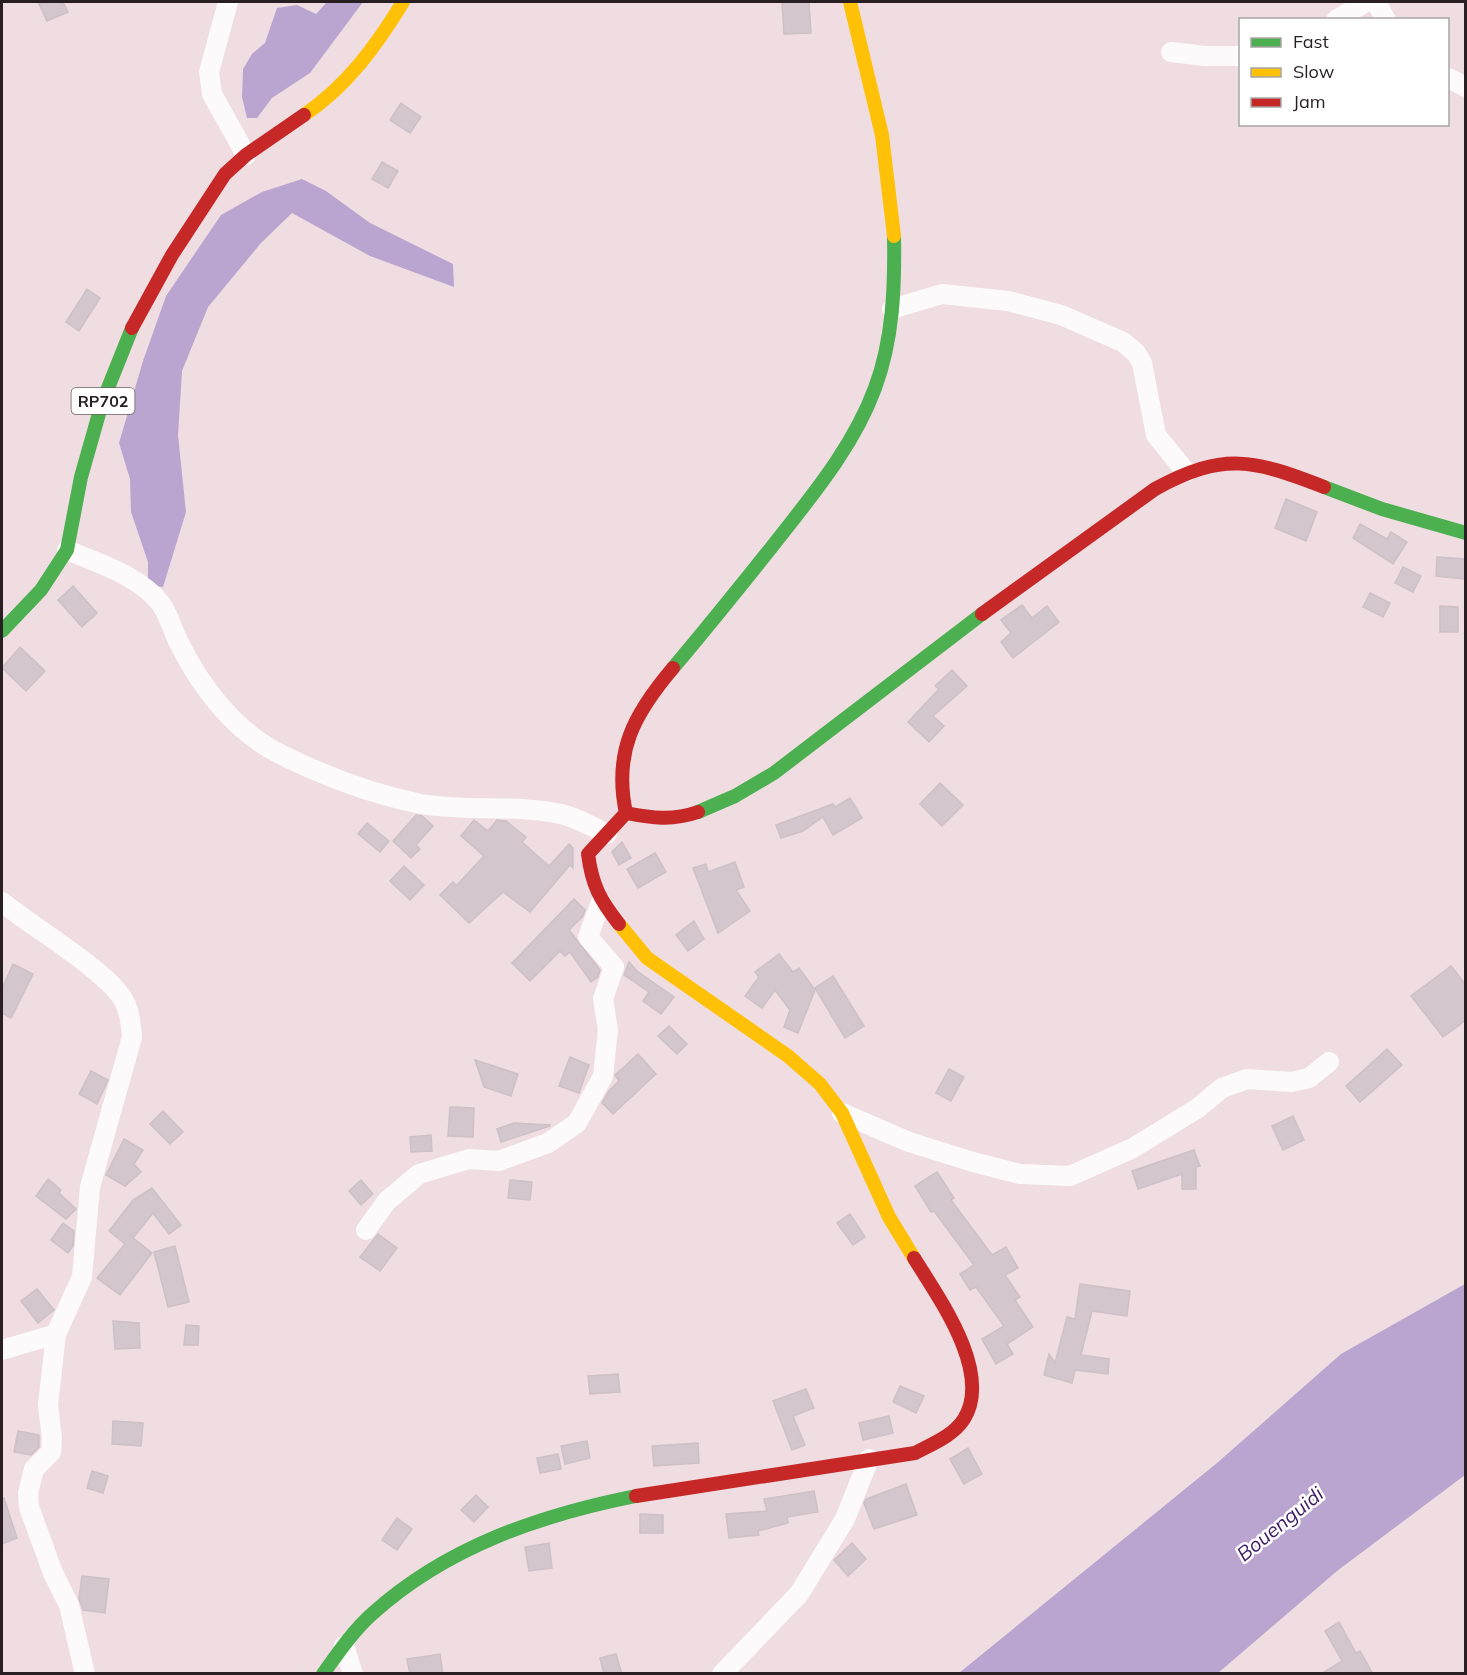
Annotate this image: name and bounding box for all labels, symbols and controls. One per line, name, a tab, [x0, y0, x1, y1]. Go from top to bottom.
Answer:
legend	[1239, 18, 1449, 126]
text: Fast	[1293, 30, 1329, 53]
text: Slow	[1293, 60, 1335, 83]
text: Jam	[1293, 90, 1326, 113]
road number: RP702	[72, 388, 134, 414]
water label: Bouenguidi	[1231, 1481, 1328, 1566]

